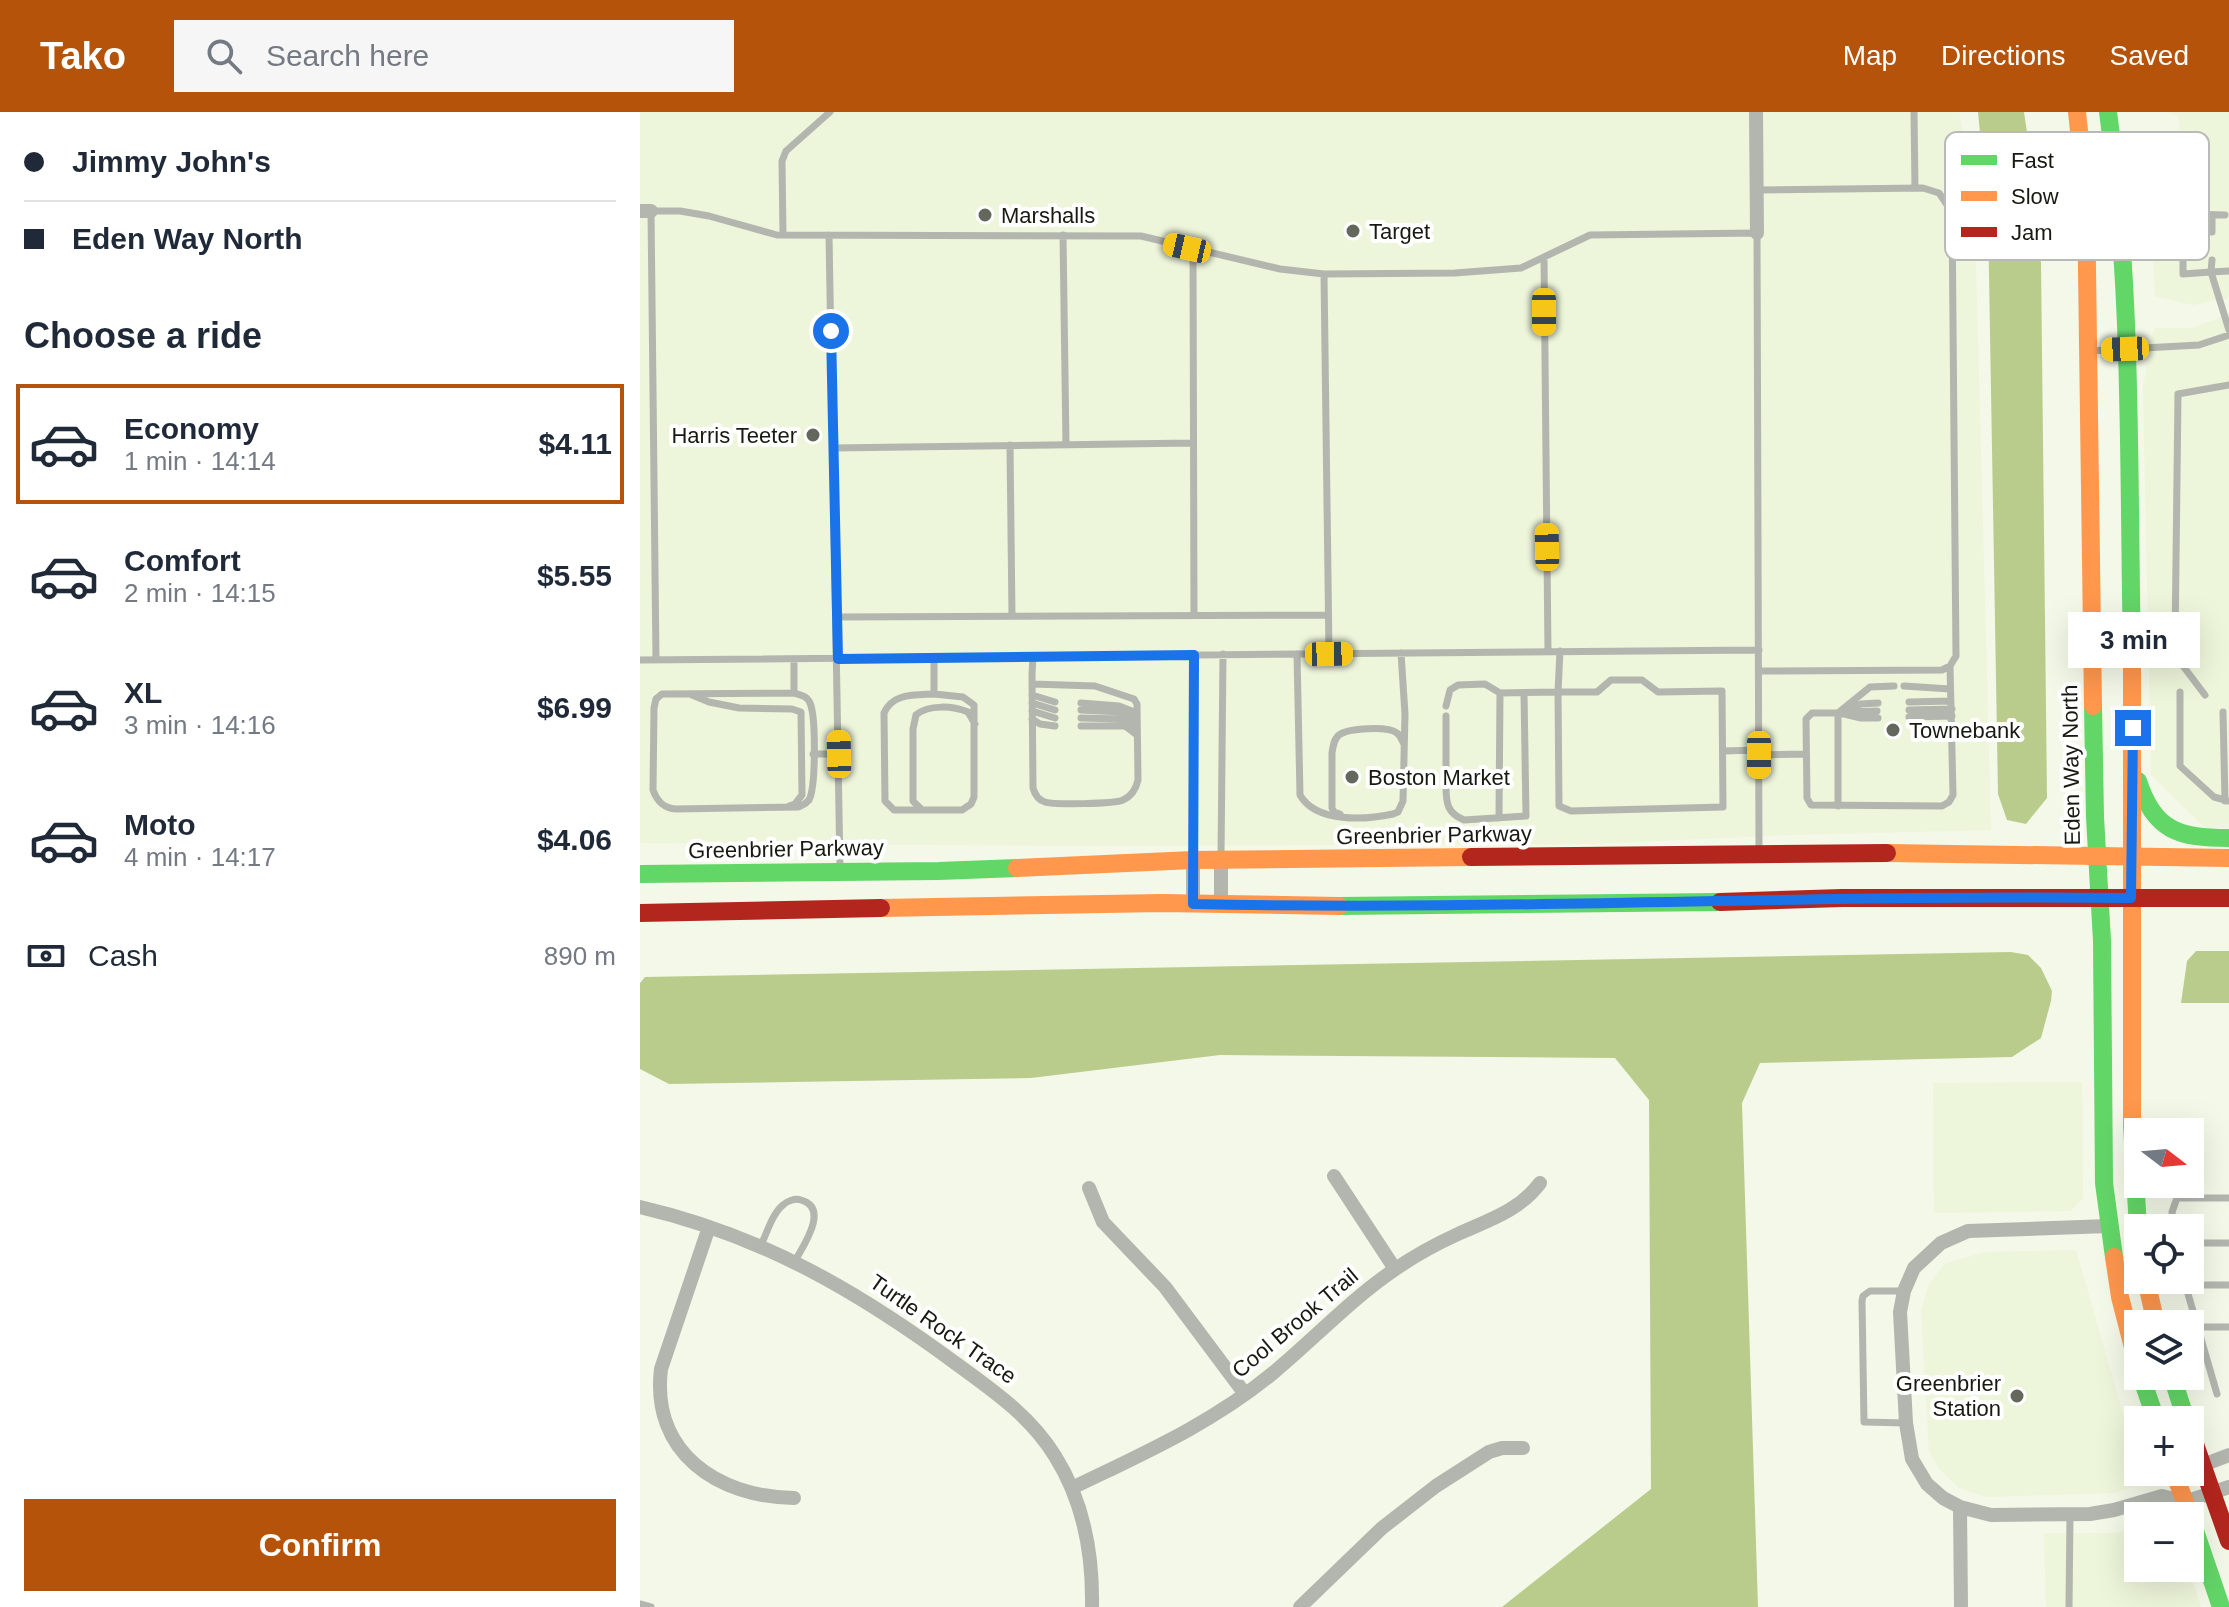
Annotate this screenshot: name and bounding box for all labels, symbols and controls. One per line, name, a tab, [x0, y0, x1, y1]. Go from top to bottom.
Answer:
search box	[174, 20, 734, 92]
icon: search	[202, 34, 246, 78]
text: Tako	[40, 35, 126, 77]
text: Search here	[266, 39, 429, 72]
text: Map	[1843, 40, 1897, 71]
text: Directions	[1941, 40, 2066, 71]
text: Saved	[2110, 40, 2189, 71]
legend	[1945, 132, 2209, 260]
text: Jimmy John's	[72, 145, 271, 178]
text: Fast	[2011, 148, 2054, 173]
text: Slow	[2011, 184, 2059, 209]
place label: Marshalls	[1001, 203, 1095, 228]
marker: Marshalls	[976, 206, 994, 224]
place label: Target	[1369, 219, 1430, 244]
text: Jam	[2011, 220, 2053, 245]
text: Eden Way North	[72, 222, 303, 255]
marker: Target	[1344, 222, 1362, 240]
car	[1161, 231, 1213, 265]
car	[1532, 288, 1556, 336]
route start	[813, 313, 849, 349]
text: Choose a ride	[24, 315, 262, 356]
car	[2101, 336, 2149, 362]
icon: car	[28, 408, 100, 480]
text: Economy	[124, 412, 259, 445]
place label: Harris Teeter	[671, 423, 797, 448]
marker: Harris Teeter	[804, 426, 822, 444]
text: $4.11	[539, 427, 612, 460]
text: 1 min · 14:14	[124, 446, 276, 476]
car	[1535, 523, 1559, 571]
icon: car	[28, 540, 100, 612]
text: Comfort	[124, 544, 241, 577]
text: $5.55	[537, 559, 612, 592]
text: 2 min · 14:15	[124, 578, 276, 608]
callout: 3 min	[2067, 612, 2199, 668]
text: 3 min	[2100, 625, 2168, 655]
car	[1305, 642, 1353, 666]
icon: car	[28, 672, 100, 744]
text: XL	[124, 676, 162, 709]
street label: Eden Way North	[2057, 684, 2085, 846]
text: $6.99	[537, 691, 612, 724]
text: 3 min · 14:16	[124, 710, 276, 740]
route end	[2115, 710, 2151, 746]
place label: Townebank	[1909, 718, 2021, 743]
marker: Townebank	[1884, 721, 1902, 739]
car	[827, 730, 851, 778]
car	[1747, 731, 1771, 779]
place label: Boston Market	[1368, 765, 1510, 790]
marker: Boston Market	[1343, 768, 1361, 786]
icon: car	[28, 804, 100, 876]
text: Moto	[124, 808, 196, 841]
street label: Greenbrier Parkway	[1336, 821, 1532, 849]
text: $4.06	[537, 823, 612, 856]
street label: Greenbrier Parkway	[688, 835, 884, 863]
text: 4 min · 14:17	[124, 842, 276, 872]
icon: cash	[24, 934, 68, 978]
text: Cash	[88, 939, 158, 972]
text: 890 m	[544, 941, 616, 971]
north arrow	[2124, 1118, 2204, 1198]
map controls	[2124, 1118, 2204, 1582]
button: locate	[2124, 1214, 2204, 1294]
street label: Cool Brook Trail	[1227, 1263, 1363, 1383]
street label: Turtle Rock Trace	[865, 1269, 1021, 1389]
button: layers	[2124, 1310, 2204, 1390]
place label: Greenbrier Station	[1896, 1371, 2001, 1421]
marker: Greenbrier Station	[2008, 1387, 2026, 1405]
button: +	[2124, 1406, 2204, 1486]
button: Confirm	[24, 1499, 616, 1591]
button: −	[2124, 1502, 2204, 1582]

